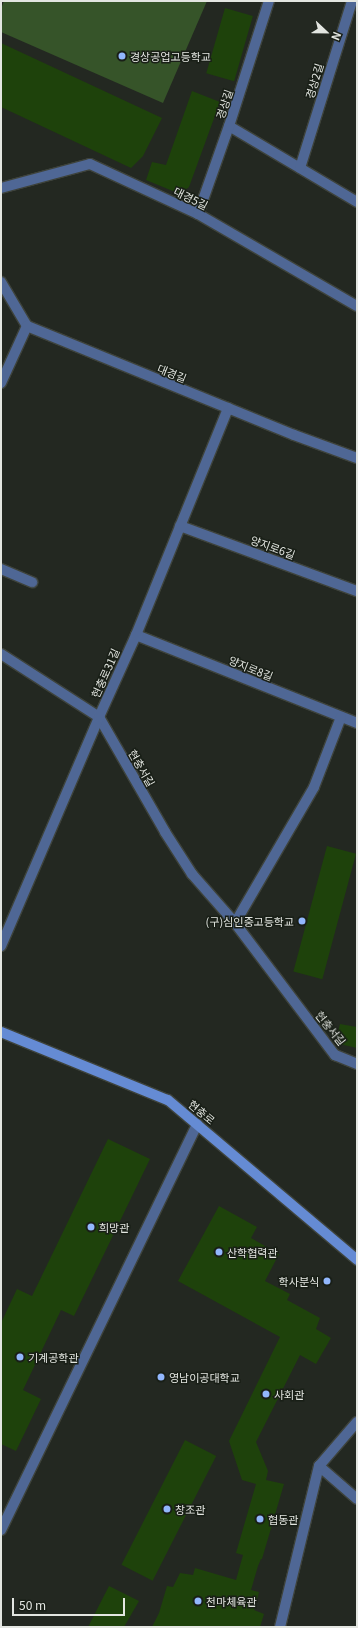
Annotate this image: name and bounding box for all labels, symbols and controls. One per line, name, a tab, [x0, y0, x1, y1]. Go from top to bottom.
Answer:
north arrow	[306, 12, 346, 52]
text: N	[328, 30, 346, 43]
place label: 경상공업고등학교	[130, 49, 211, 63]
marker: 경상공업고등학교	[117, 51, 127, 61]
street label: 경상2길	[302, 62, 326, 100]
street label: 경상길	[213, 88, 235, 120]
street label: 대경5길	[172, 184, 210, 212]
street label: 대경길	[155, 361, 189, 385]
street label: 양지로6길	[249, 533, 297, 561]
street label: 현충로31길	[88, 646, 122, 700]
street label: 양지로8길	[227, 653, 275, 683]
street label: 현충서길	[126, 747, 158, 789]
place label: (구)심인중고등학교	[206, 914, 294, 928]
marker: (구)심인중고등학교	[297, 916, 307, 926]
street label: 현충서길	[313, 1008, 349, 1048]
street label: 현충로	[186, 1097, 218, 1127]
place label: 희망관	[99, 1220, 129, 1234]
marker: 희망관	[86, 1222, 96, 1232]
place label: 산학협력관	[227, 1245, 278, 1259]
marker: 산학협력관	[214, 1247, 224, 1257]
place label: 학사분식	[279, 1274, 319, 1288]
marker: 학사분식	[322, 1276, 332, 1286]
place label: 기계공학관	[28, 1350, 79, 1364]
marker: 기계공학관	[15, 1352, 25, 1362]
place label: 영남이공대학교	[169, 1370, 240, 1384]
marker: 영남이공대학교	[156, 1372, 166, 1382]
place label: 사회관	[274, 1387, 304, 1401]
marker: 사회관	[261, 1389, 271, 1399]
place label: 창조관	[175, 1502, 205, 1516]
marker: 창조관	[162, 1504, 172, 1514]
place label: 협동관	[268, 1512, 298, 1526]
marker: 협동관	[255, 1514, 265, 1524]
scale bar	[14, 1590, 127, 1616]
place label: 천마체육관	[206, 1594, 257, 1608]
text: 50 m	[19, 1596, 46, 1613]
marker: 천마체육관	[193, 1596, 203, 1606]

